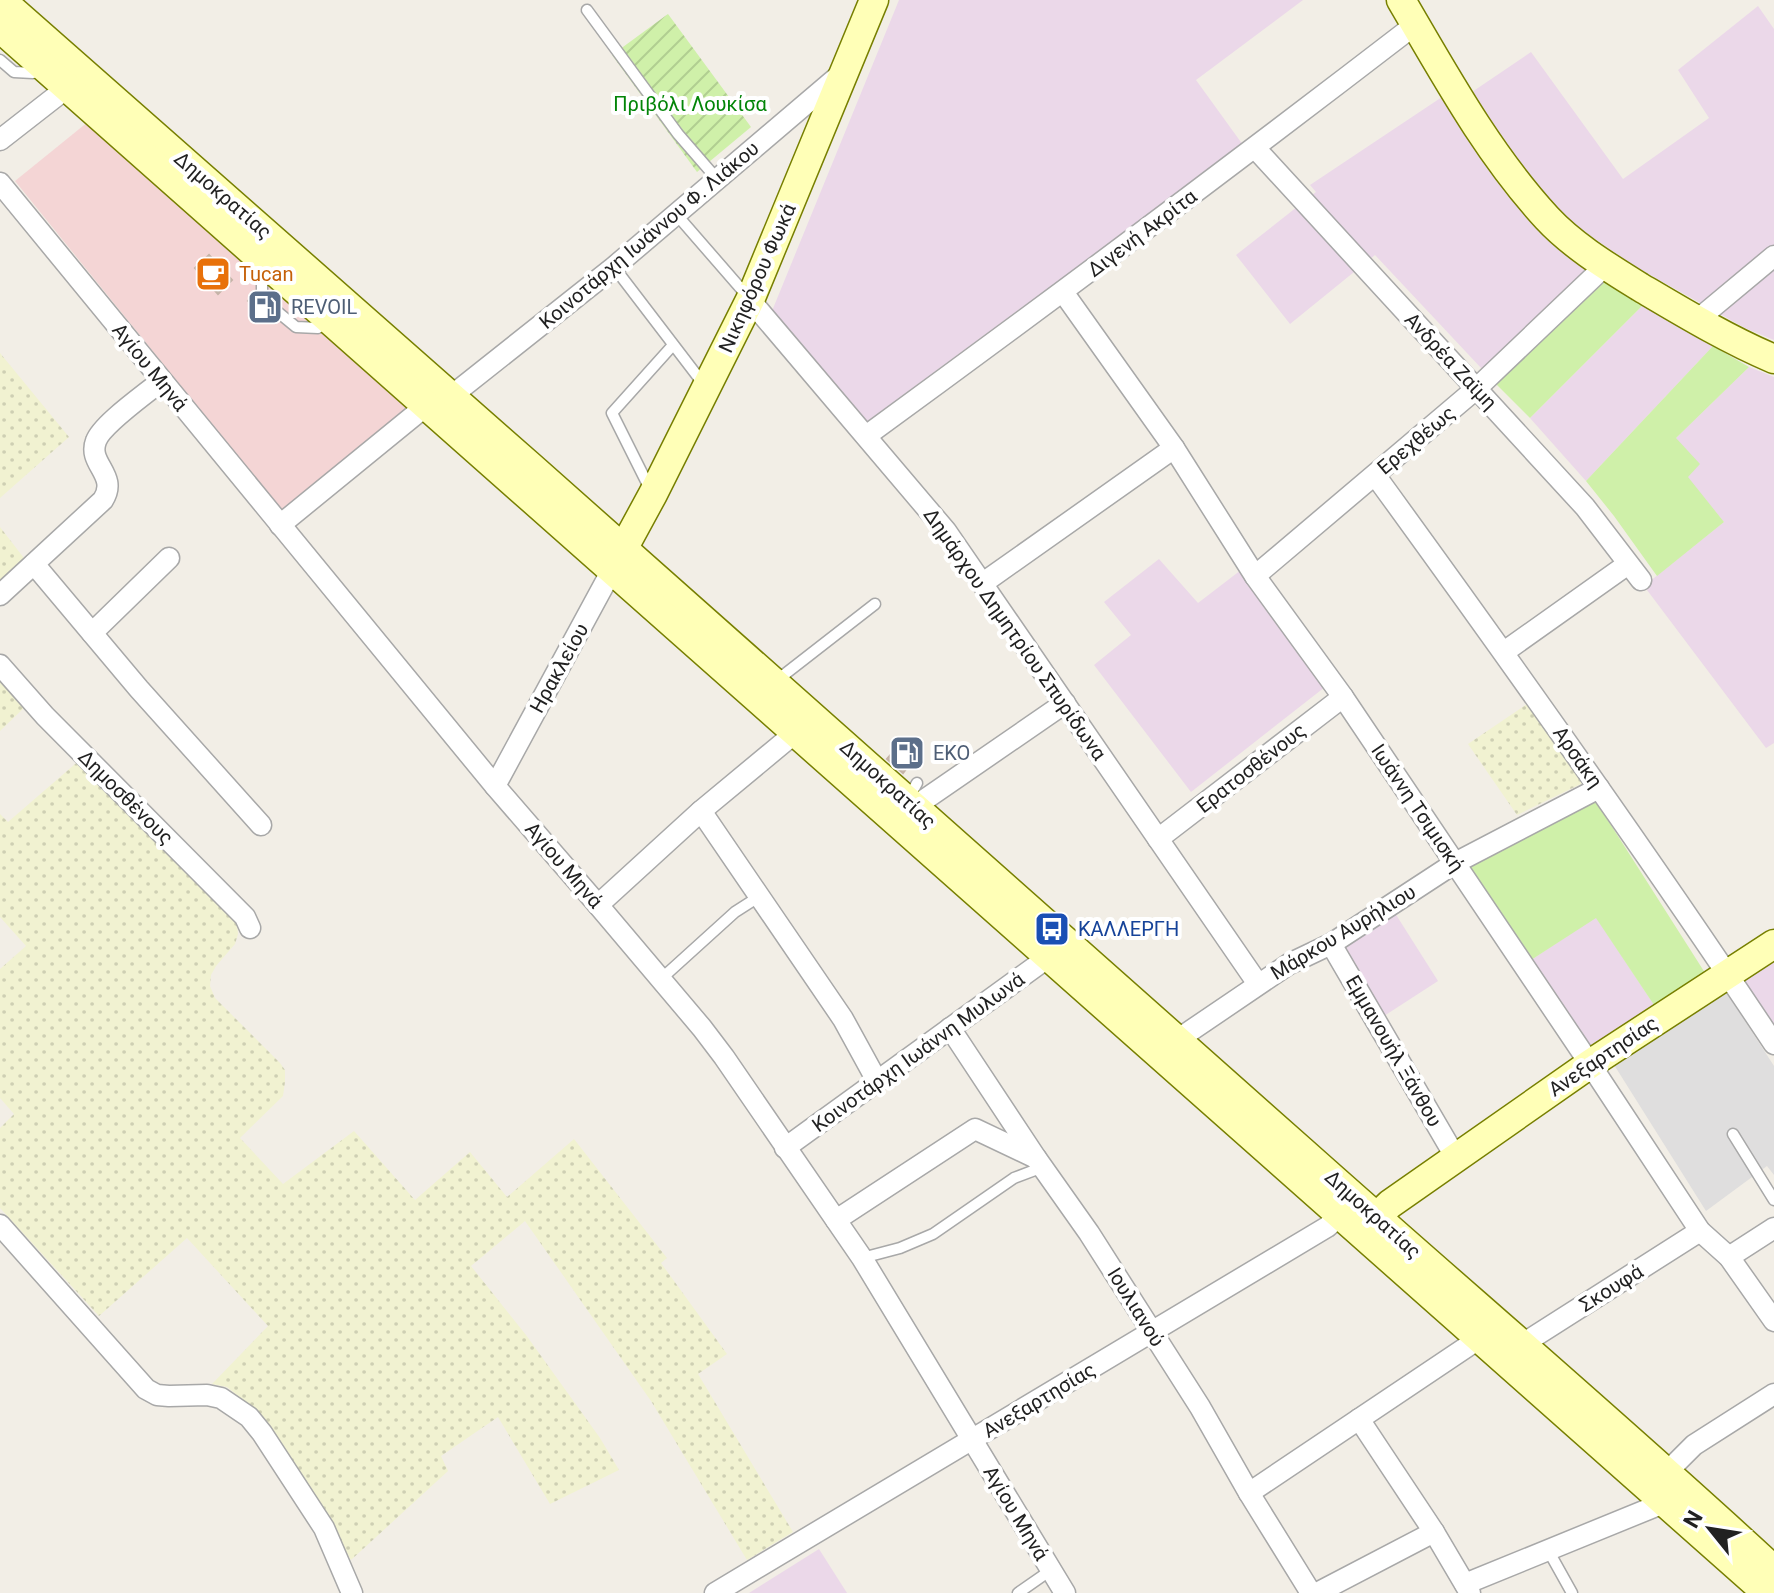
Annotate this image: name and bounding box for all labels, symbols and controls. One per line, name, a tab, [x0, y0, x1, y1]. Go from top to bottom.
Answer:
park label: Πριβόλι Λουκίσα	[613, 92, 767, 116]
street label: Κοινοτάρχη Ιωάννου Φ. Λιάκου	[534, 136, 764, 334]
street label: Δημοκρατίας	[169, 146, 277, 244]
street label: Διγενή Ακρίτα	[1083, 184, 1202, 282]
street label: Νικηφόρου Φωκά	[713, 199, 801, 356]
cafe icon: Tucan	[194, 255, 232, 293]
place label: Tucan	[239, 262, 293, 286]
fuel station icon: REVOIL	[246, 288, 284, 326]
place label: REVOIL	[291, 295, 357, 319]
street label: Ανδρέα Ζαϊμη	[1400, 307, 1502, 415]
street label: Αγίου Μηνά	[107, 318, 193, 416]
street label: Ερεχθέως	[1372, 401, 1460, 479]
street label: Δημάρχου Δημητρίου Σπυρίδωνα	[919, 503, 1112, 765]
street label: Ηρακλείου	[525, 619, 593, 717]
street label: Ερατοσθένους	[1192, 718, 1310, 818]
street label: Αρσάκη	[1548, 722, 1608, 792]
fuel station icon: EKO	[888, 734, 926, 772]
street label: Δημοκρατίας	[835, 735, 941, 833]
street label: Ιωάννη Τσιμισκή	[1366, 739, 1470, 877]
place label: EKO	[933, 741, 970, 765]
street label: Δημοσθένους	[74, 745, 178, 849]
street label: Αγίου Μηνά	[520, 817, 608, 913]
street label: Μάρκου Αυρήλιου	[1266, 879, 1420, 985]
bus stop icon: ΚΑΛΛΕΡΓΗ	[1033, 910, 1071, 948]
place label: ΚΑΛΛΕΡΓΗ	[1078, 917, 1179, 941]
street label: Κοινοτάρχη Ιωάννη Μυλωνά	[807, 967, 1029, 1137]
street label: Εμμανουήλ Ξάνθου	[1341, 971, 1447, 1131]
street label: Ανεξαρτησίας	[1544, 1011, 1662, 1101]
street label: Δημοκρατίας	[1320, 1165, 1426, 1263]
street label: Σκουφά	[1575, 1259, 1648, 1317]
street label: Ιουλιανού	[1102, 1263, 1170, 1351]
street label: Ανεξαρτησίας	[979, 1357, 1099, 1443]
street label: Αγίου Μηνά	[978, 1461, 1054, 1565]
north arrow	[1670, 1489, 1750, 1569]
text: N	[1678, 1506, 1708, 1532]

